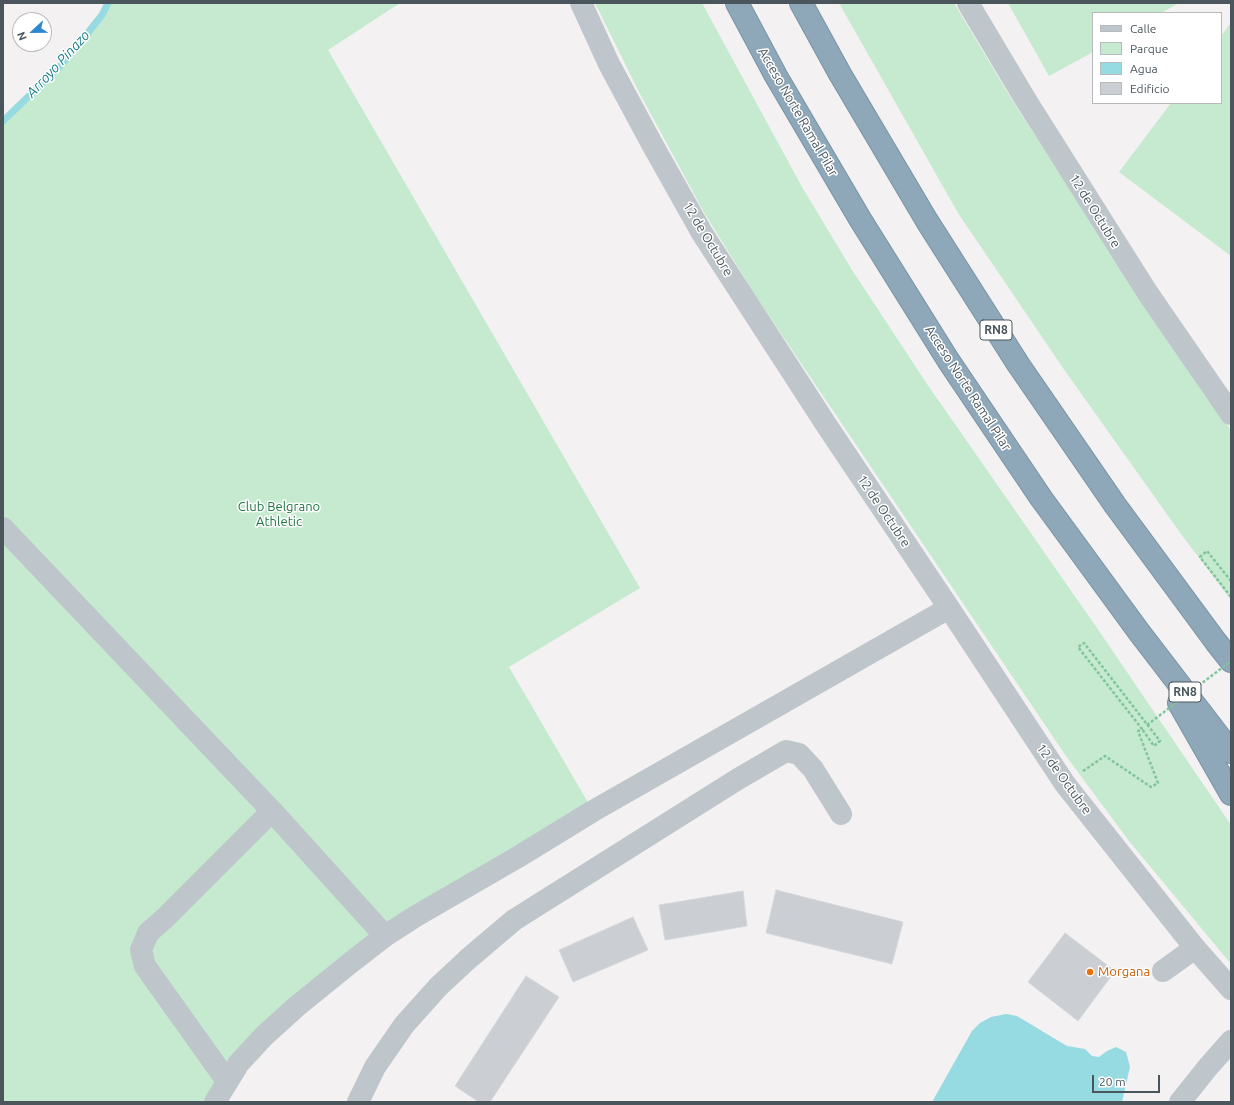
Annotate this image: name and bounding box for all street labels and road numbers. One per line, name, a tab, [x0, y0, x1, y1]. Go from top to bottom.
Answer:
street label: Acceso Norte Ramal Pilar	[755, 45, 841, 179]
street label: 12 de Octubre	[1066, 171, 1124, 251]
street label: 12 de Octubre	[680, 199, 736, 279]
road number: RN8	[980, 320, 1012, 340]
street label: Acceso Norte Ramal Pilar	[922, 323, 1014, 453]
street label: 12 de Octubre	[854, 472, 914, 550]
road number: RN8	[1169, 682, 1201, 702]
street label: 12 de Octubre	[1033, 741, 1095, 817]

